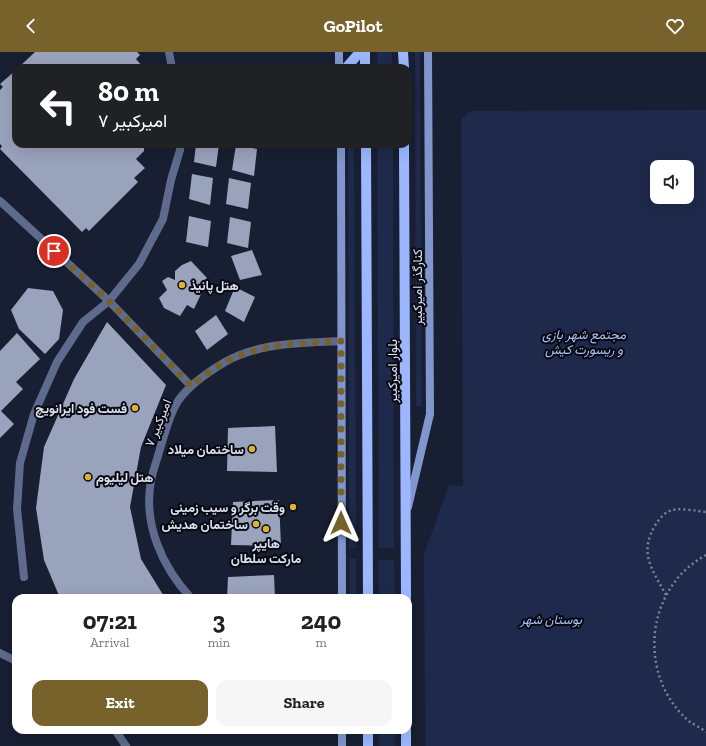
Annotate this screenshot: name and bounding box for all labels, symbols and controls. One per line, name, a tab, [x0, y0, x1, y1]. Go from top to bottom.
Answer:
icon: back	[20, 15, 42, 37]
text: GoPilot	[323, 15, 383, 37]
icon: heart	[664, 15, 686, 37]
text: 80 m	[98, 75, 159, 108]
icon: left	[32, 80, 84, 132]
text: امیرکبیر ۷	[98, 110, 167, 132]
map controls	[650, 160, 694, 204]
button: sound	[650, 160, 694, 204]
pin	[37, 234, 71, 268]
icon: arrive	[43, 240, 65, 262]
street label: کنارگذر امیرکبیر	[410, 249, 426, 326]
place label: هتل پانیذ	[190, 278, 239, 295]
marker: هتل پانیذ	[177, 280, 187, 290]
park label: مجتمع شهر بازی و ریسورت کیش	[542, 327, 626, 358]
street label: بلوار امیرکبیر	[385, 339, 401, 404]
street label: امیرکبیر ۷	[142, 397, 175, 449]
place label: فست فود ایرانویچ	[35, 401, 127, 418]
marker: فست فود ایرانویچ	[130, 403, 140, 413]
place label: ساختمان میلاد	[168, 442, 244, 457]
marker: ساختمان میلاد	[247, 444, 257, 454]
place label: هتل لیلیوم	[96, 470, 153, 486]
marker: هتل لیلیوم	[83, 472, 93, 482]
place label: وقت برگر و سیب‌ زمینی	[170, 500, 285, 516]
marker: وقت برگر و سیب‌ زمینی	[288, 502, 298, 512]
position arrow	[320, 502, 362, 544]
place label: ساختمان هدیش	[161, 517, 248, 532]
marker: ساختمان هدیش	[251, 519, 261, 529]
marker: هایپر مارکت سلطان	[261, 524, 271, 534]
place label: هایپر مارکت سلطان	[231, 536, 301, 567]
text: 07:21	[83, 606, 137, 635]
text: 3	[213, 606, 225, 635]
text: 240	[301, 606, 341, 635]
park label: بوستان شهر	[519, 612, 583, 628]
text: Arrival	[90, 635, 129, 650]
text: min	[208, 635, 230, 650]
text: m	[315, 635, 327, 650]
button: Exit	[32, 680, 208, 726]
button: Share	[216, 680, 392, 726]

